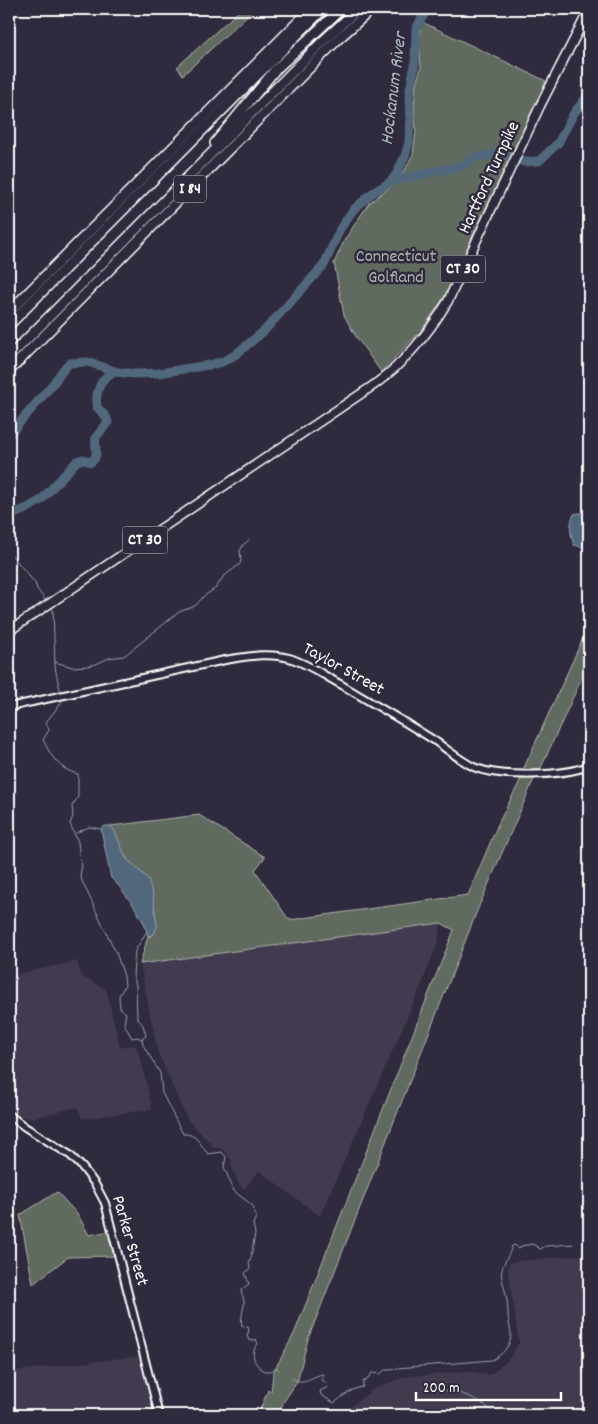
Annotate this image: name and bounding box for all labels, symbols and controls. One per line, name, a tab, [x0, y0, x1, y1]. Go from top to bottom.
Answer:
water label: Hockanum River	[375, 29, 416, 147]
street label: Hartford Turnpike	[453, 118, 527, 238]
road number: I 84	[174, 175, 206, 202]
park label: Connecticut Golfland	[356, 245, 436, 291]
road number: CT 30	[440, 255, 486, 282]
road number: CT 30	[122, 526, 168, 554]
street label: Taylor Street	[298, 637, 389, 703]
street label: Parker Street	[104, 1193, 154, 1290]
scale bar	[416, 1369, 560, 1401]
text: 200 m	[423, 1378, 460, 1400]

